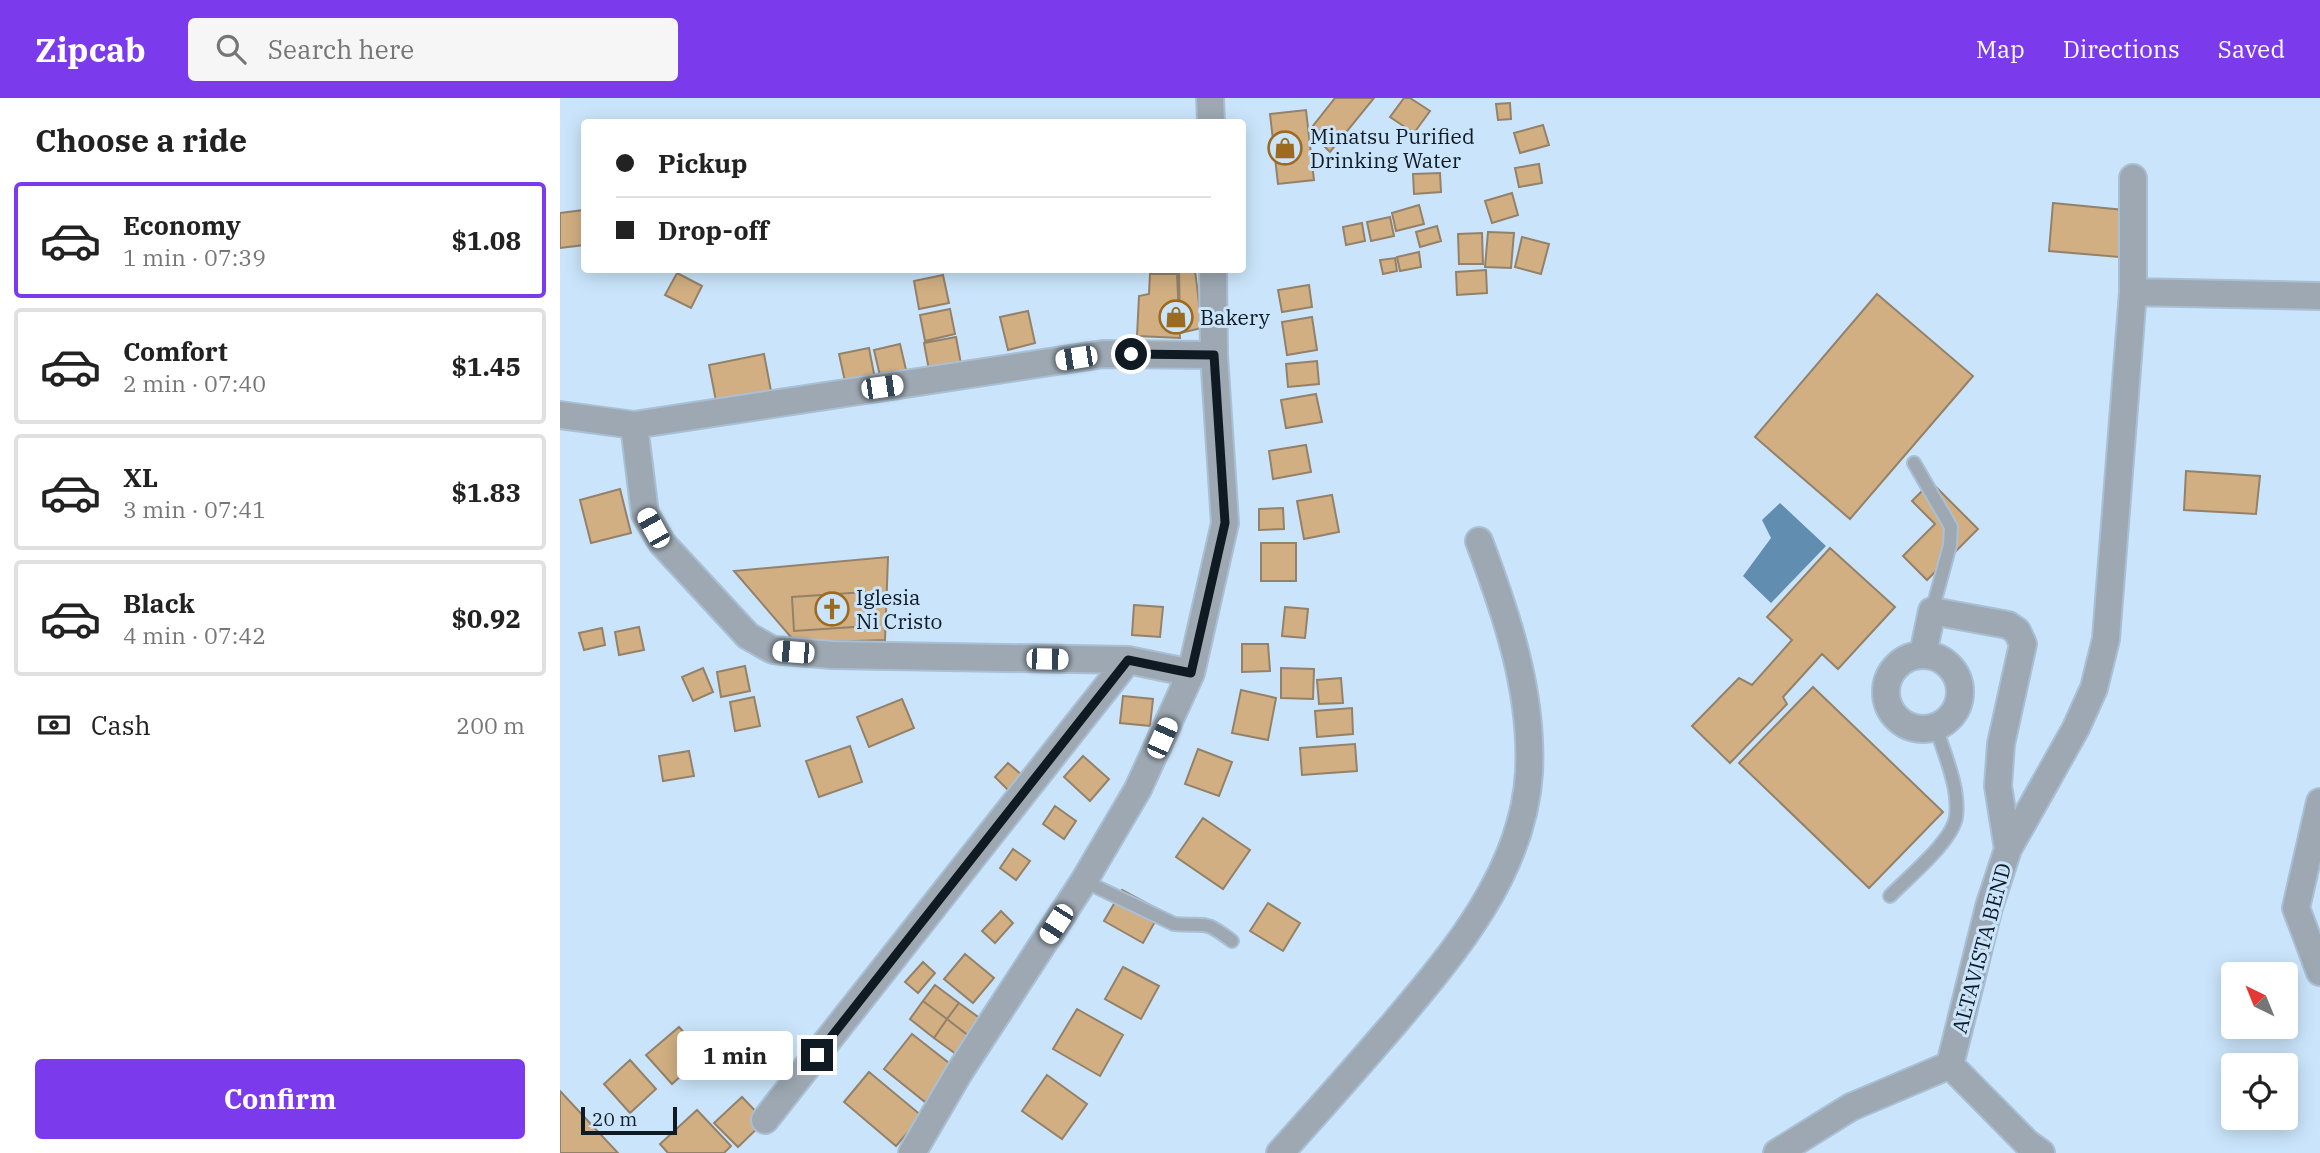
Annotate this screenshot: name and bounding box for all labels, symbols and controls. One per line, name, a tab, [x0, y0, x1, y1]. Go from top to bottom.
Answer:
search box	[188, 18, 678, 81]
text: Zipcab	[35, 28, 146, 71]
icon: search	[212, 30, 250, 68]
text: Search here	[268, 32, 414, 66]
text: Map	[1976, 33, 2025, 65]
text: Directions	[2063, 33, 2180, 65]
text: Saved	[2218, 33, 2285, 65]
text: Choose a ride	[35, 119, 247, 161]
place label: Minatsu Purified Drinking Water	[1310, 122, 1475, 174]
shop icon: Minatsu Purified Drinking Water	[1266, 129, 1304, 167]
text: Pickup	[658, 146, 748, 180]
text: Economy	[123, 208, 241, 242]
icon: car	[39, 209, 102, 272]
text: Drop-off	[658, 213, 769, 247]
text: $1.08	[451, 223, 521, 257]
text: 1 min · 07:39	[123, 242, 266, 272]
shop icon: Bakery	[1157, 298, 1195, 336]
place label: Bakery	[1200, 303, 1271, 331]
text: Comfort	[123, 334, 228, 368]
icon: car	[39, 335, 102, 398]
route start	[1115, 338, 1147, 370]
car	[1054, 344, 1099, 372]
text: $1.45	[451, 349, 521, 383]
text: 2 min · 07:40	[123, 368, 266, 398]
car	[860, 374, 905, 400]
text: XL	[123, 460, 158, 494]
icon: car	[39, 461, 102, 524]
text: $1.83	[451, 475, 521, 509]
text: 3 min · 07:41	[123, 494, 266, 524]
car	[634, 505, 673, 551]
place label: Iglesia Ni Cristo	[856, 583, 942, 635]
text: Black	[123, 586, 195, 620]
icon: car	[39, 587, 102, 650]
church icon: Iglesia Ni Cristo	[813, 590, 851, 628]
text: $0.92	[451, 601, 521, 635]
text: 4 min · 07:42	[123, 620, 266, 650]
car	[772, 640, 815, 664]
car	[1026, 648, 1069, 670]
icon: cash	[35, 706, 73, 744]
text: Cash	[91, 708, 151, 742]
text: 200 m	[456, 710, 525, 740]
car	[1144, 715, 1181, 761]
street label: ALTAVISTA BEND	[1945, 860, 2017, 1036]
car	[1036, 901, 1077, 947]
north arrow	[2221, 962, 2298, 1040]
map controls	[2221, 962, 2298, 1130]
callout: 1 min	[677, 1030, 792, 1080]
route end	[801, 1039, 833, 1071]
text: 1 min	[703, 1040, 767, 1070]
button: locate	[2221, 1053, 2298, 1130]
button: Confirm	[35, 1059, 525, 1139]
scale bar	[581, 1104, 677, 1136]
text: 20 m	[592, 1107, 637, 1131]

